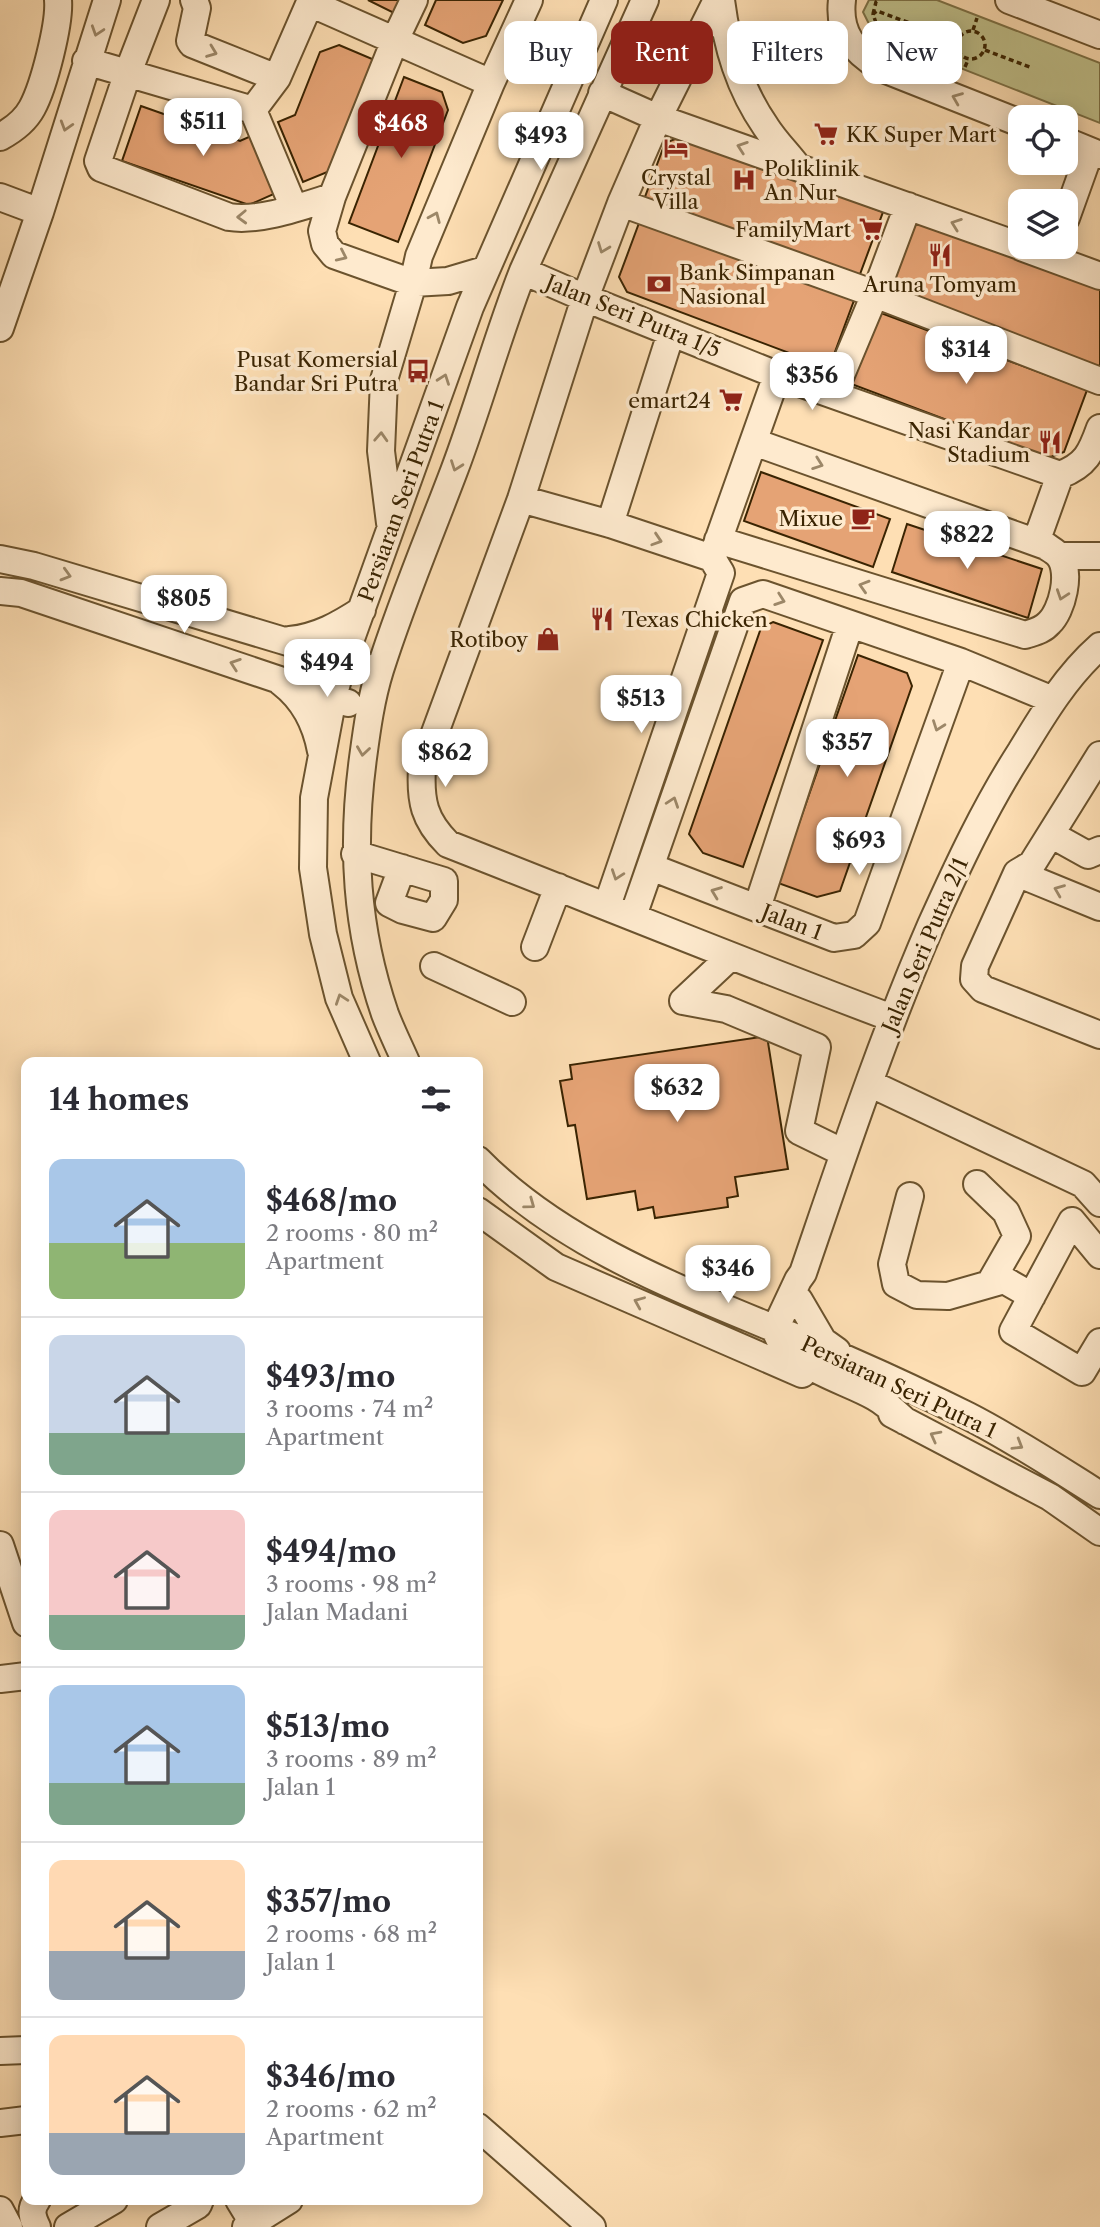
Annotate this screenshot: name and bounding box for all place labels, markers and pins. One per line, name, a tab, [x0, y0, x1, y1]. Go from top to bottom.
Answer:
pin: $511	[162, 99, 244, 158]
pin: $468	[360, 100, 442, 160]
pin: $493	[500, 113, 582, 172]
supermarket icon: KK Super Mart	[812, 120, 840, 148]
place label: KK Super Mart	[846, 122, 997, 147]
hotel icon: Crystal Villa	[662, 134, 690, 162]
place label: Poliklinik An Nur	[763, 156, 860, 205]
place label: Crystal Villa	[641, 165, 711, 214]
hospital icon: Poliklinik An Nur	[730, 166, 758, 194]
supermarket icon: FamilyMart	[857, 215, 885, 243]
place label: FamilyMart	[735, 217, 852, 242]
restaurant icon: Aruna Tomyam	[926, 241, 954, 269]
place label: Bank Simpanan Nasional	[679, 260, 835, 309]
bank icon: Bank Simpanan Nasional	[645, 270, 673, 298]
place label: Aruna Tomyam	[862, 272, 1017, 297]
pin: $314	[925, 326, 1007, 386]
place label: Pusat Komersial Bandar Sri Putra	[234, 347, 399, 396]
pin: $356	[771, 352, 853, 412]
bus stop icon: Pusat Komersial Bandar Sri Putra	[404, 357, 432, 385]
supermarket icon: emart24	[717, 386, 745, 414]
place label: emart24	[628, 388, 711, 413]
place label: Nasi Kandar Stadium	[908, 418, 1030, 467]
restaurant icon: Nasi Kandar Stadium	[1036, 428, 1064, 456]
cafe icon: Mixue	[849, 504, 877, 532]
place label: Mixue	[778, 506, 843, 531]
pin: $822	[926, 512, 1008, 571]
pin: $805	[143, 576, 225, 635]
restaurant icon: Texas Chicken	[588, 605, 616, 633]
place label: Texas Chicken	[622, 607, 768, 632]
shop icon: Rotiboy	[534, 625, 562, 653]
place label: Rotiboy	[449, 627, 528, 652]
pin: $494	[286, 640, 368, 699]
pin: $513	[600, 676, 682, 735]
pin: $357	[806, 720, 888, 779]
pin: $862	[404, 730, 486, 789]
pin: $693	[818, 818, 900, 877]
pin: $632	[636, 1064, 718, 1124]
pin: $346	[687, 1246, 769, 1305]

